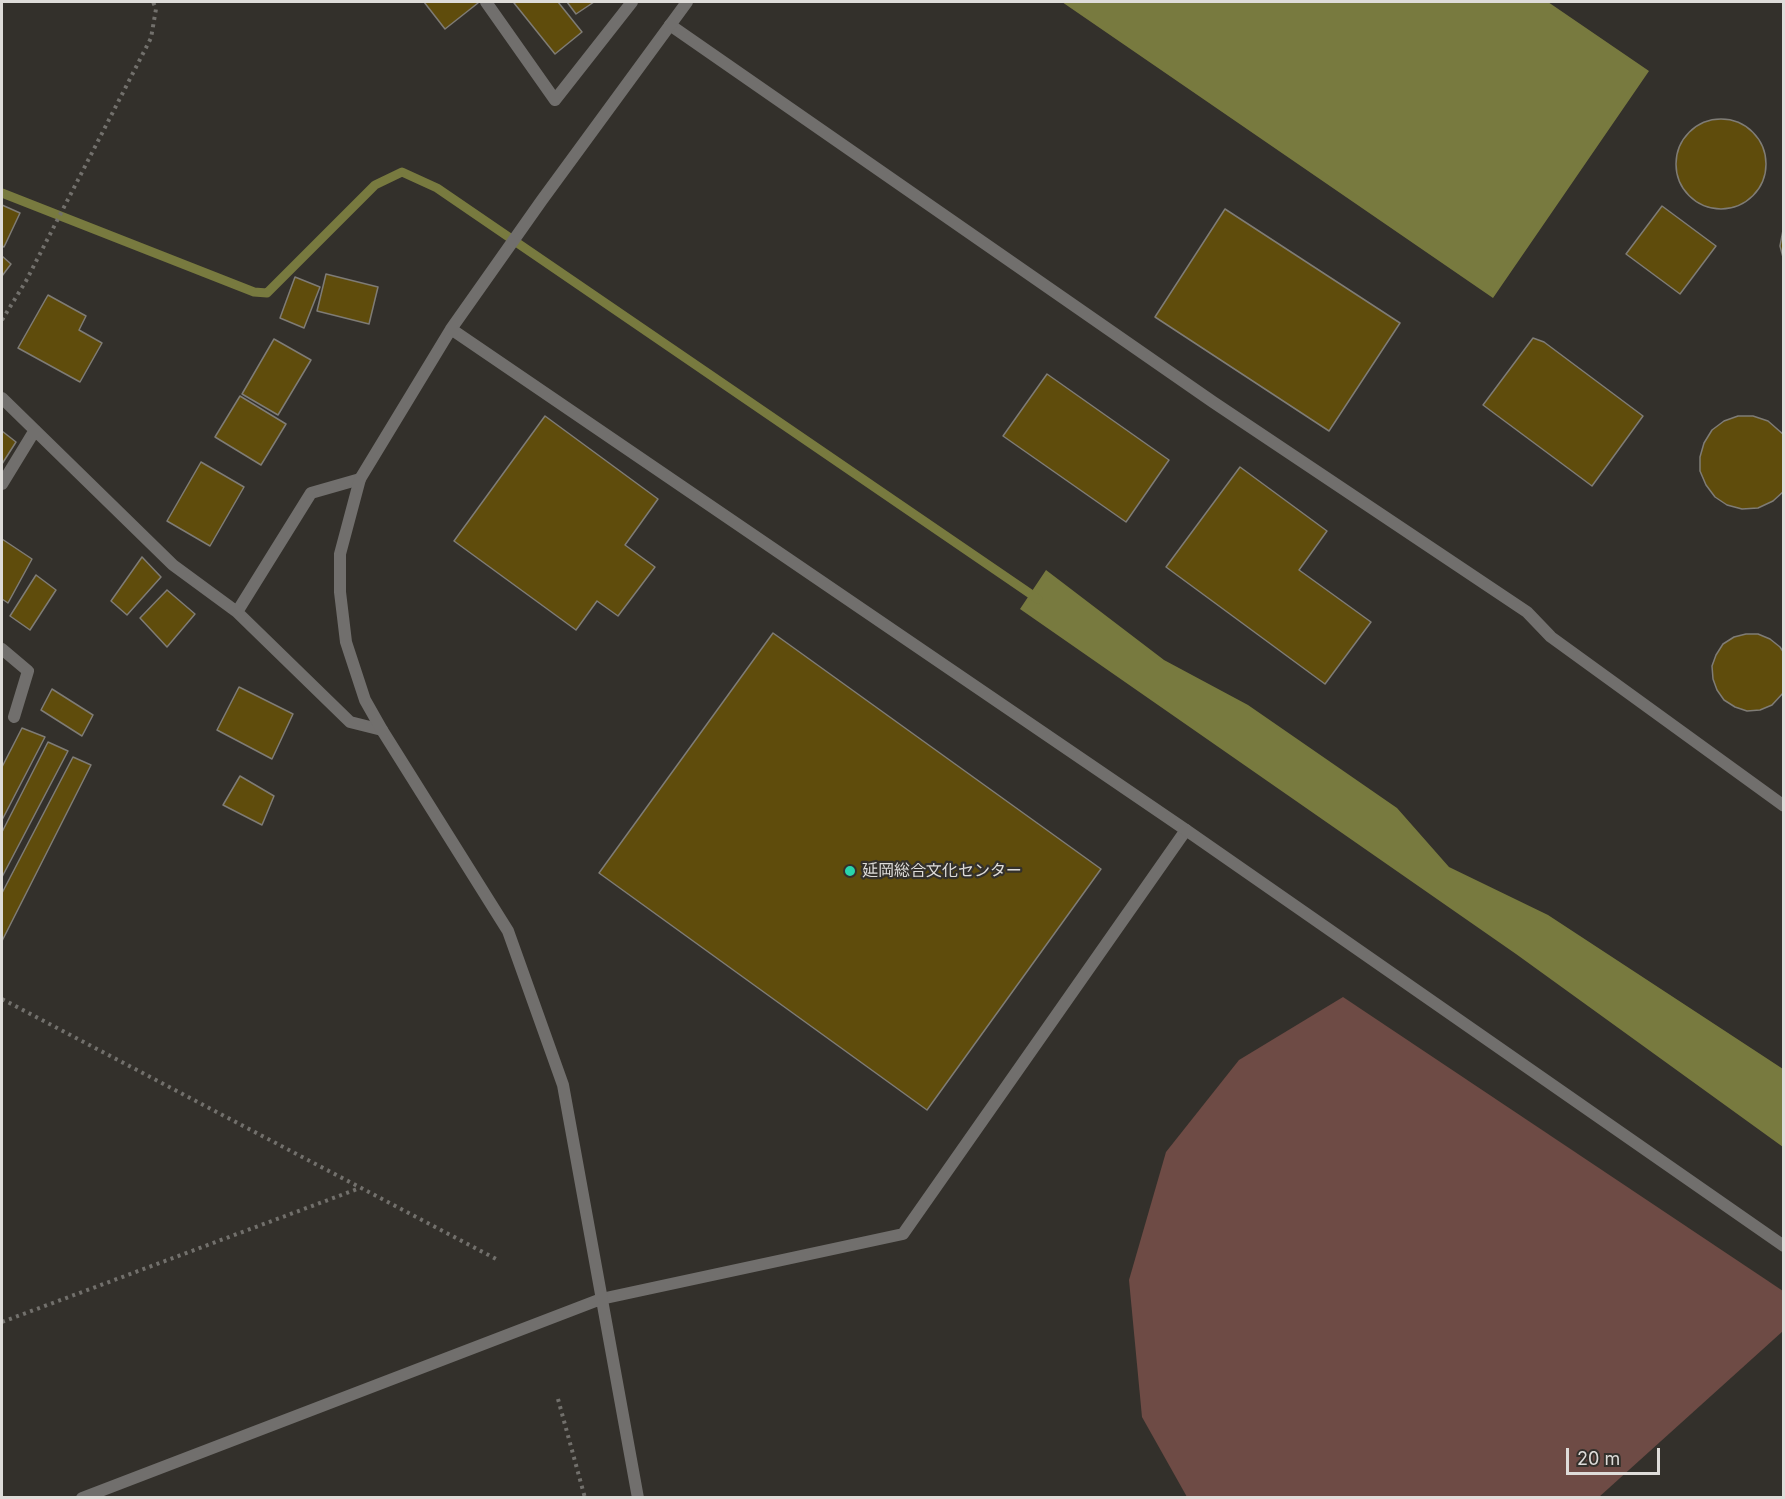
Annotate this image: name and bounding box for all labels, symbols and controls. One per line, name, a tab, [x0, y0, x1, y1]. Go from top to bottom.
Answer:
place label: 延岡総合文化センター	[862, 861, 1022, 881]
marker: 延岡総合文化センター	[843, 864, 857, 878]
scale bar	[1569, 1436, 1664, 1474]
text: 20 m	[1577, 1448, 1620, 1469]

